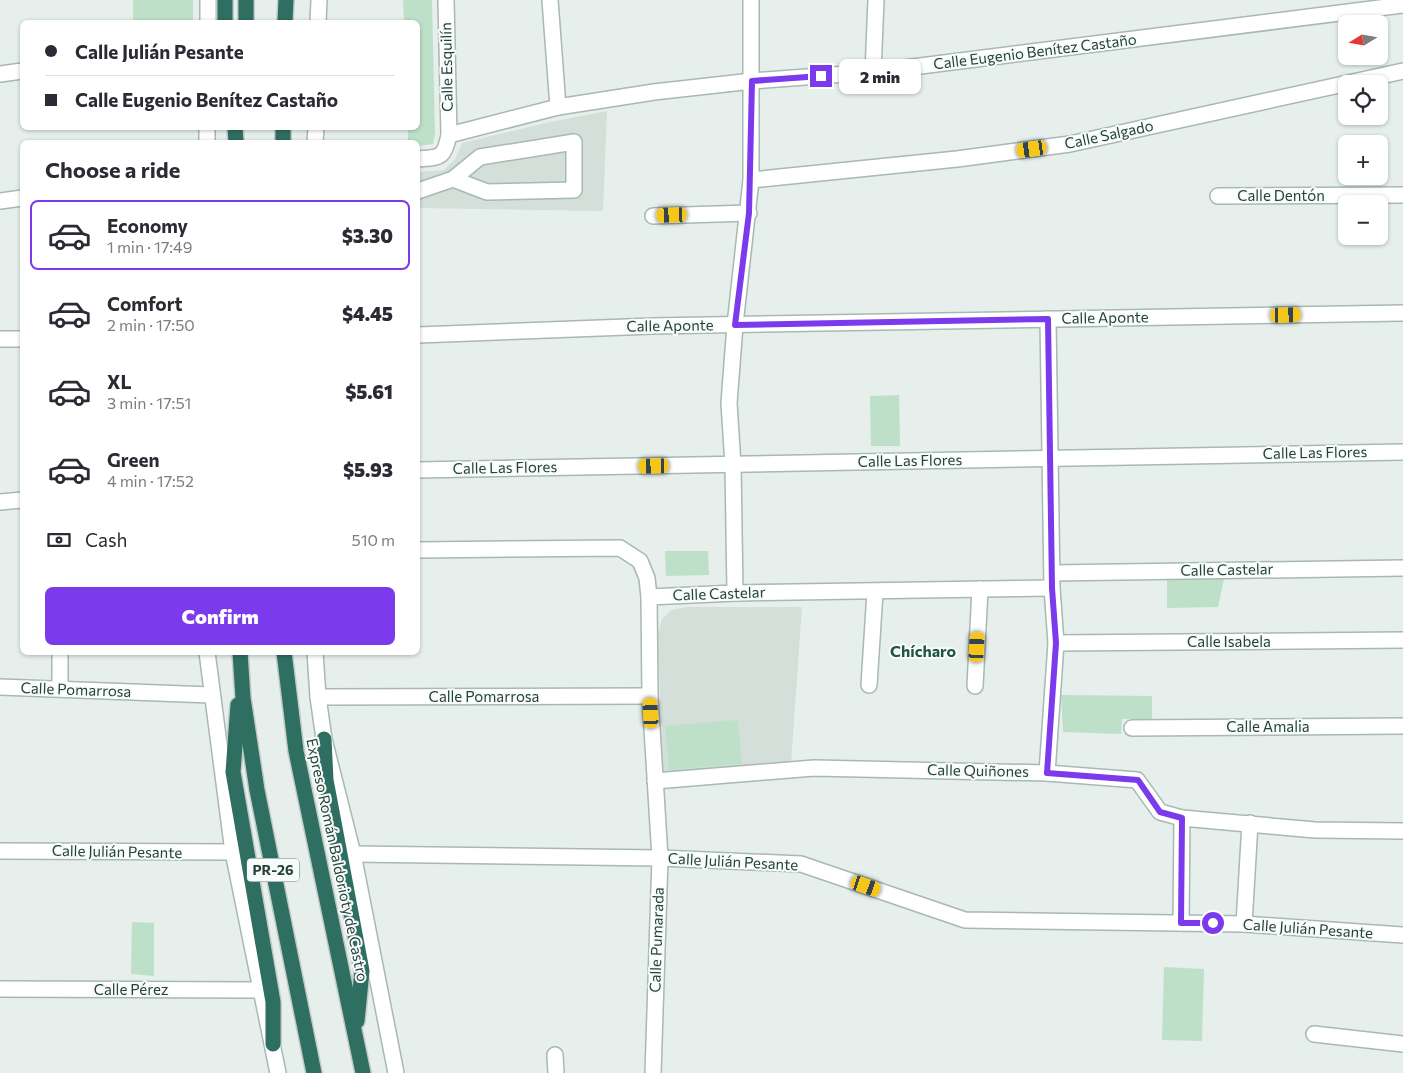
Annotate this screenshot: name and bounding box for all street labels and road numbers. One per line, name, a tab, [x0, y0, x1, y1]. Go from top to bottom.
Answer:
street label: Calle Esquilín	[436, 22, 456, 112]
street label: Calle Eugenio Benítez Castaño	[932, 30, 1138, 72]
street label: Calle Salgado	[1063, 116, 1155, 152]
street label: Calle Dentón	[1237, 186, 1325, 204]
street label: Calle Aponte	[1061, 307, 1149, 327]
street label: Calle Aponte	[626, 315, 714, 335]
street label: Calle Las Flores	[1263, 442, 1368, 462]
street label: Calle Las Flores	[858, 450, 963, 470]
street label: Calle Las Flores	[453, 457, 558, 477]
street label: Calle Castelar	[1180, 559, 1274, 579]
street label: Calle Castelar	[672, 582, 766, 604]
street label: Calle Isabela	[1187, 632, 1271, 650]
street label: Calle Pomarrosa	[20, 678, 132, 700]
street label: Calle Pomarrosa	[429, 687, 539, 705]
street label: Calle Amalia	[1226, 717, 1310, 735]
street label: Expreso Román Baldorioty de Castro	[303, 736, 373, 983]
street label: Calle Quiñones	[927, 760, 1029, 780]
street label: Calle Julián Pesante	[52, 841, 182, 861]
street label: Calle Julián Pesante	[667, 849, 799, 873]
road number: PR-26	[247, 858, 299, 882]
street label: Calle Pumarada	[645, 887, 667, 993]
street label: Calle Julián Pesante	[1242, 914, 1374, 942]
street label: Calle Pérez	[94, 980, 168, 998]

